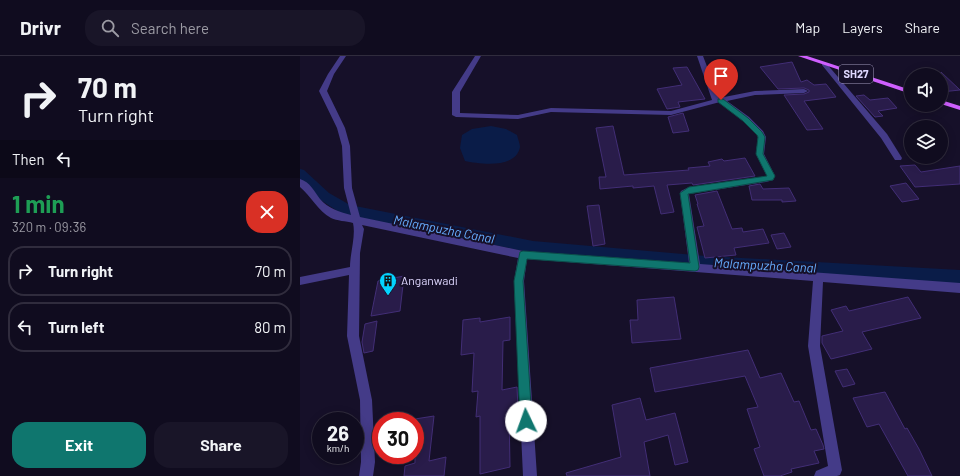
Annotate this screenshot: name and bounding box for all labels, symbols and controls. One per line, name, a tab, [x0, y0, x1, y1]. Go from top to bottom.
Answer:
search box	[85, 10, 365, 46]
text: Drivr	[20, 16, 61, 39]
icon: search	[99, 17, 121, 39]
text: Search here	[131, 19, 209, 37]
text: Map	[795, 19, 820, 36]
text: Layers	[842, 19, 883, 36]
text: Share	[905, 19, 940, 36]
pin	[704, 59, 738, 100]
icon: arrive	[710, 65, 732, 87]
road number: SH27	[839, 65, 873, 83]
map controls	[904, 68, 948, 164]
button: sound	[904, 68, 948, 112]
text: 70 m	[78, 70, 137, 104]
icon: right	[12, 72, 64, 124]
text: Turn right	[78, 104, 154, 126]
button: layers	[904, 120, 948, 164]
icon: left	[53, 148, 75, 170]
text: Then	[12, 150, 45, 168]
text: 1 min	[12, 189, 65, 218]
button: close	[246, 191, 288, 233]
water label: Malampuzha Canal	[392, 211, 496, 247]
text: 320 m · 09:36	[12, 219, 86, 235]
water label: Malampuzha Canal	[713, 254, 817, 276]
icon: right	[14, 260, 36, 282]
text: Turn right	[48, 262, 113, 280]
text: 70 m	[255, 262, 286, 280]
building icon: Anganwadi	[378, 271, 398, 296]
place label: Anganwadi	[401, 273, 458, 287]
icon: left	[14, 316, 36, 338]
text: Turn left	[48, 318, 104, 336]
text: 80 m	[254, 318, 286, 336]
position arrow	[505, 400, 547, 442]
speed limit sign: 30	[372, 412, 424, 464]
text: 26	[327, 421, 349, 445]
button: Exit	[12, 422, 146, 468]
button: Share	[154, 422, 288, 468]
text: km/h	[327, 442, 349, 454]

